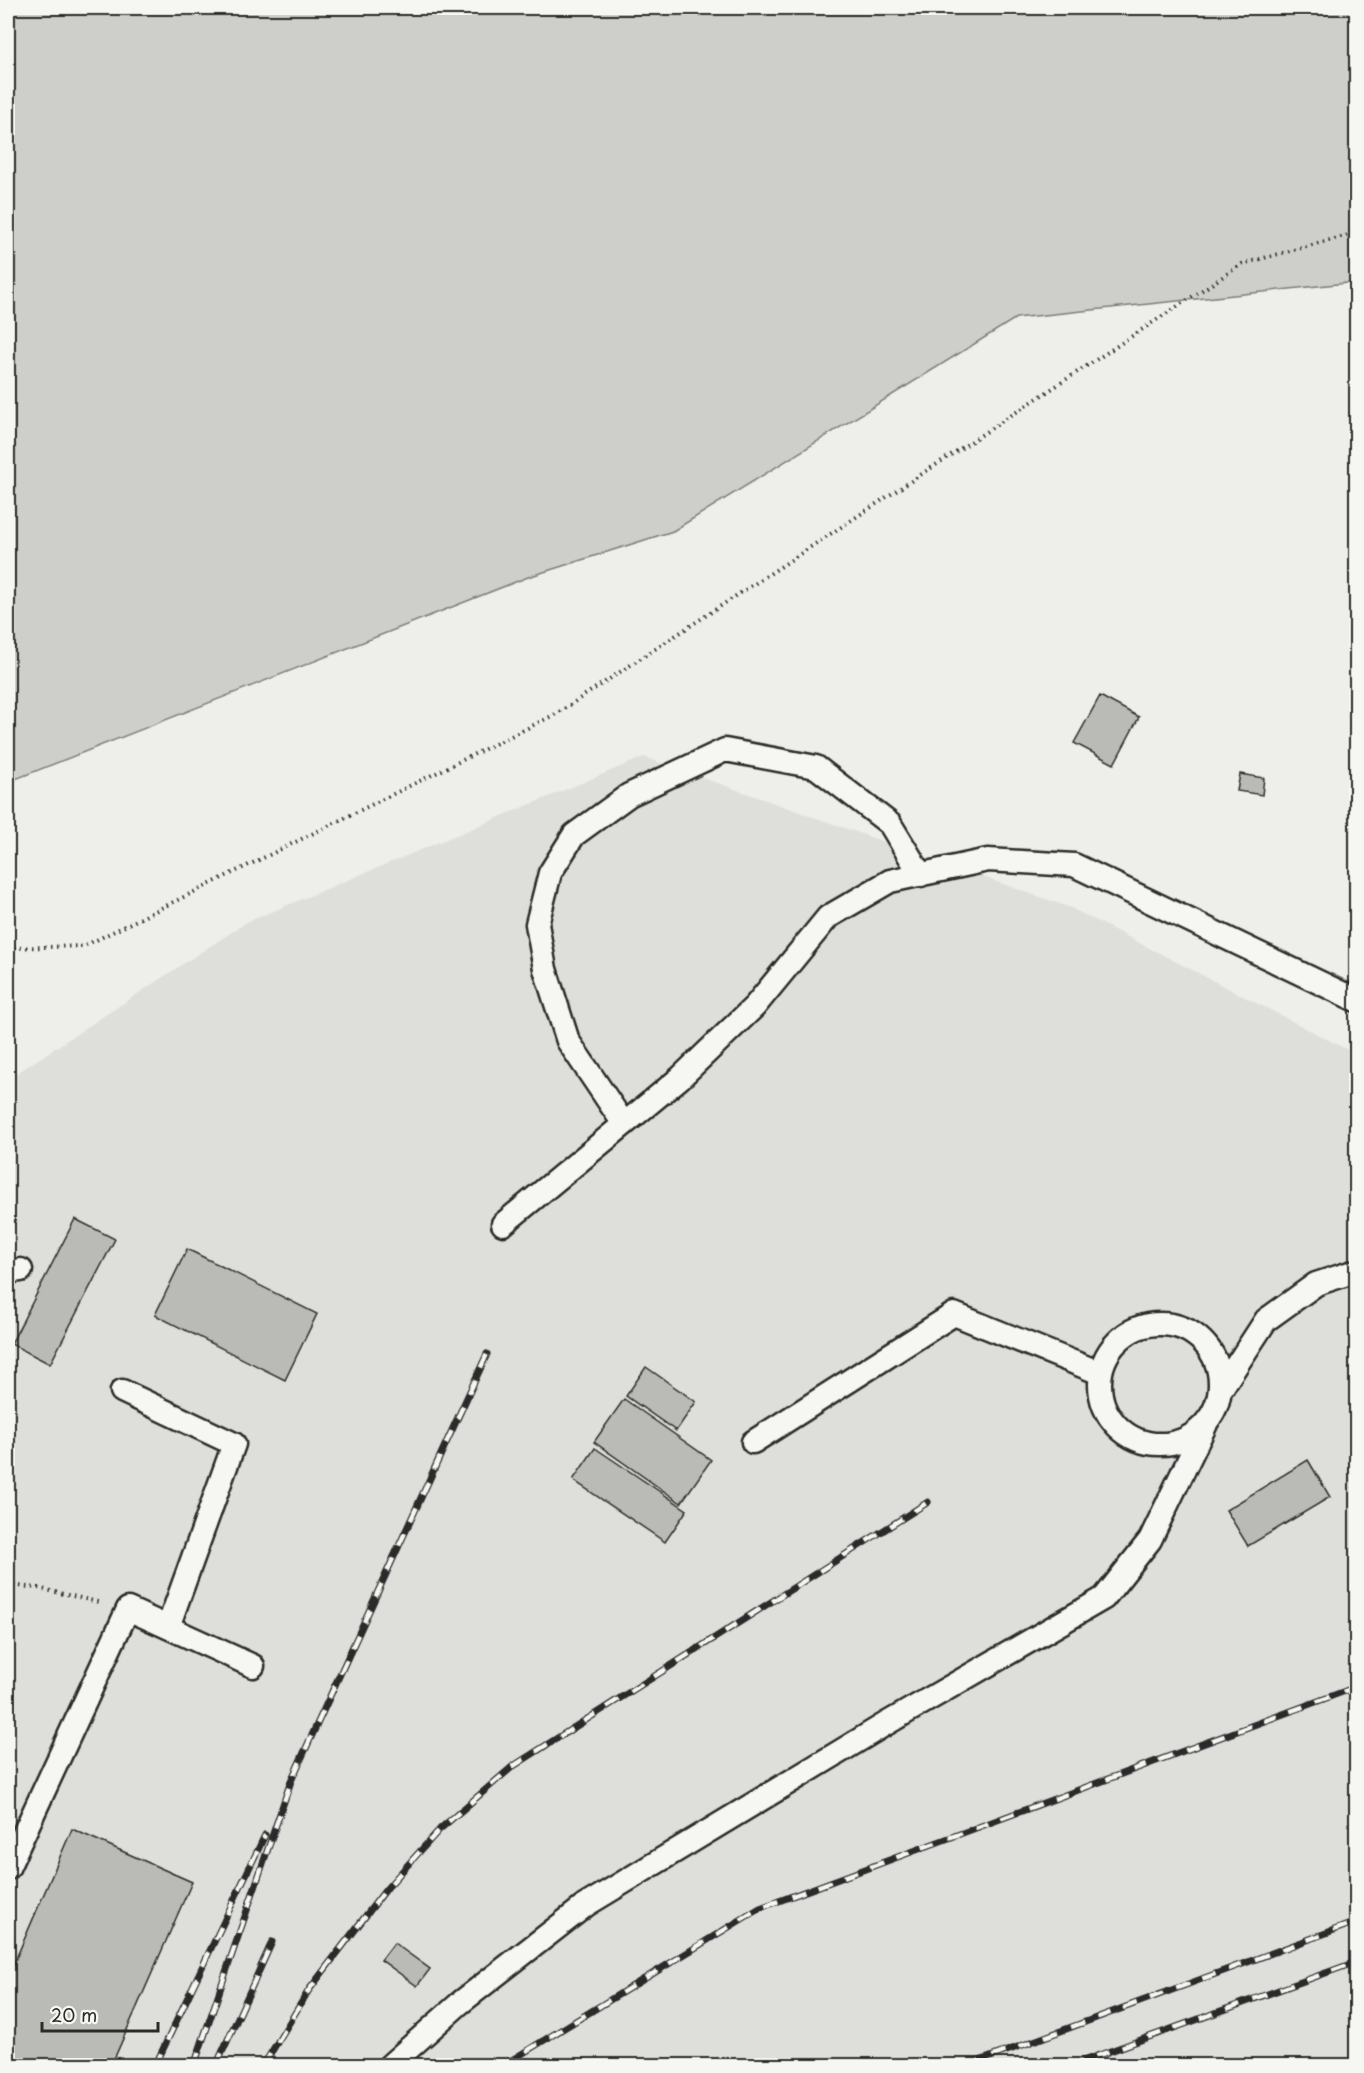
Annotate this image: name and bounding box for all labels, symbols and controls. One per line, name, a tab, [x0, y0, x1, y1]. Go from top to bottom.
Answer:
scale bar	[42, 1995, 158, 2033]
text: 20 m	[51, 2001, 97, 2028]

